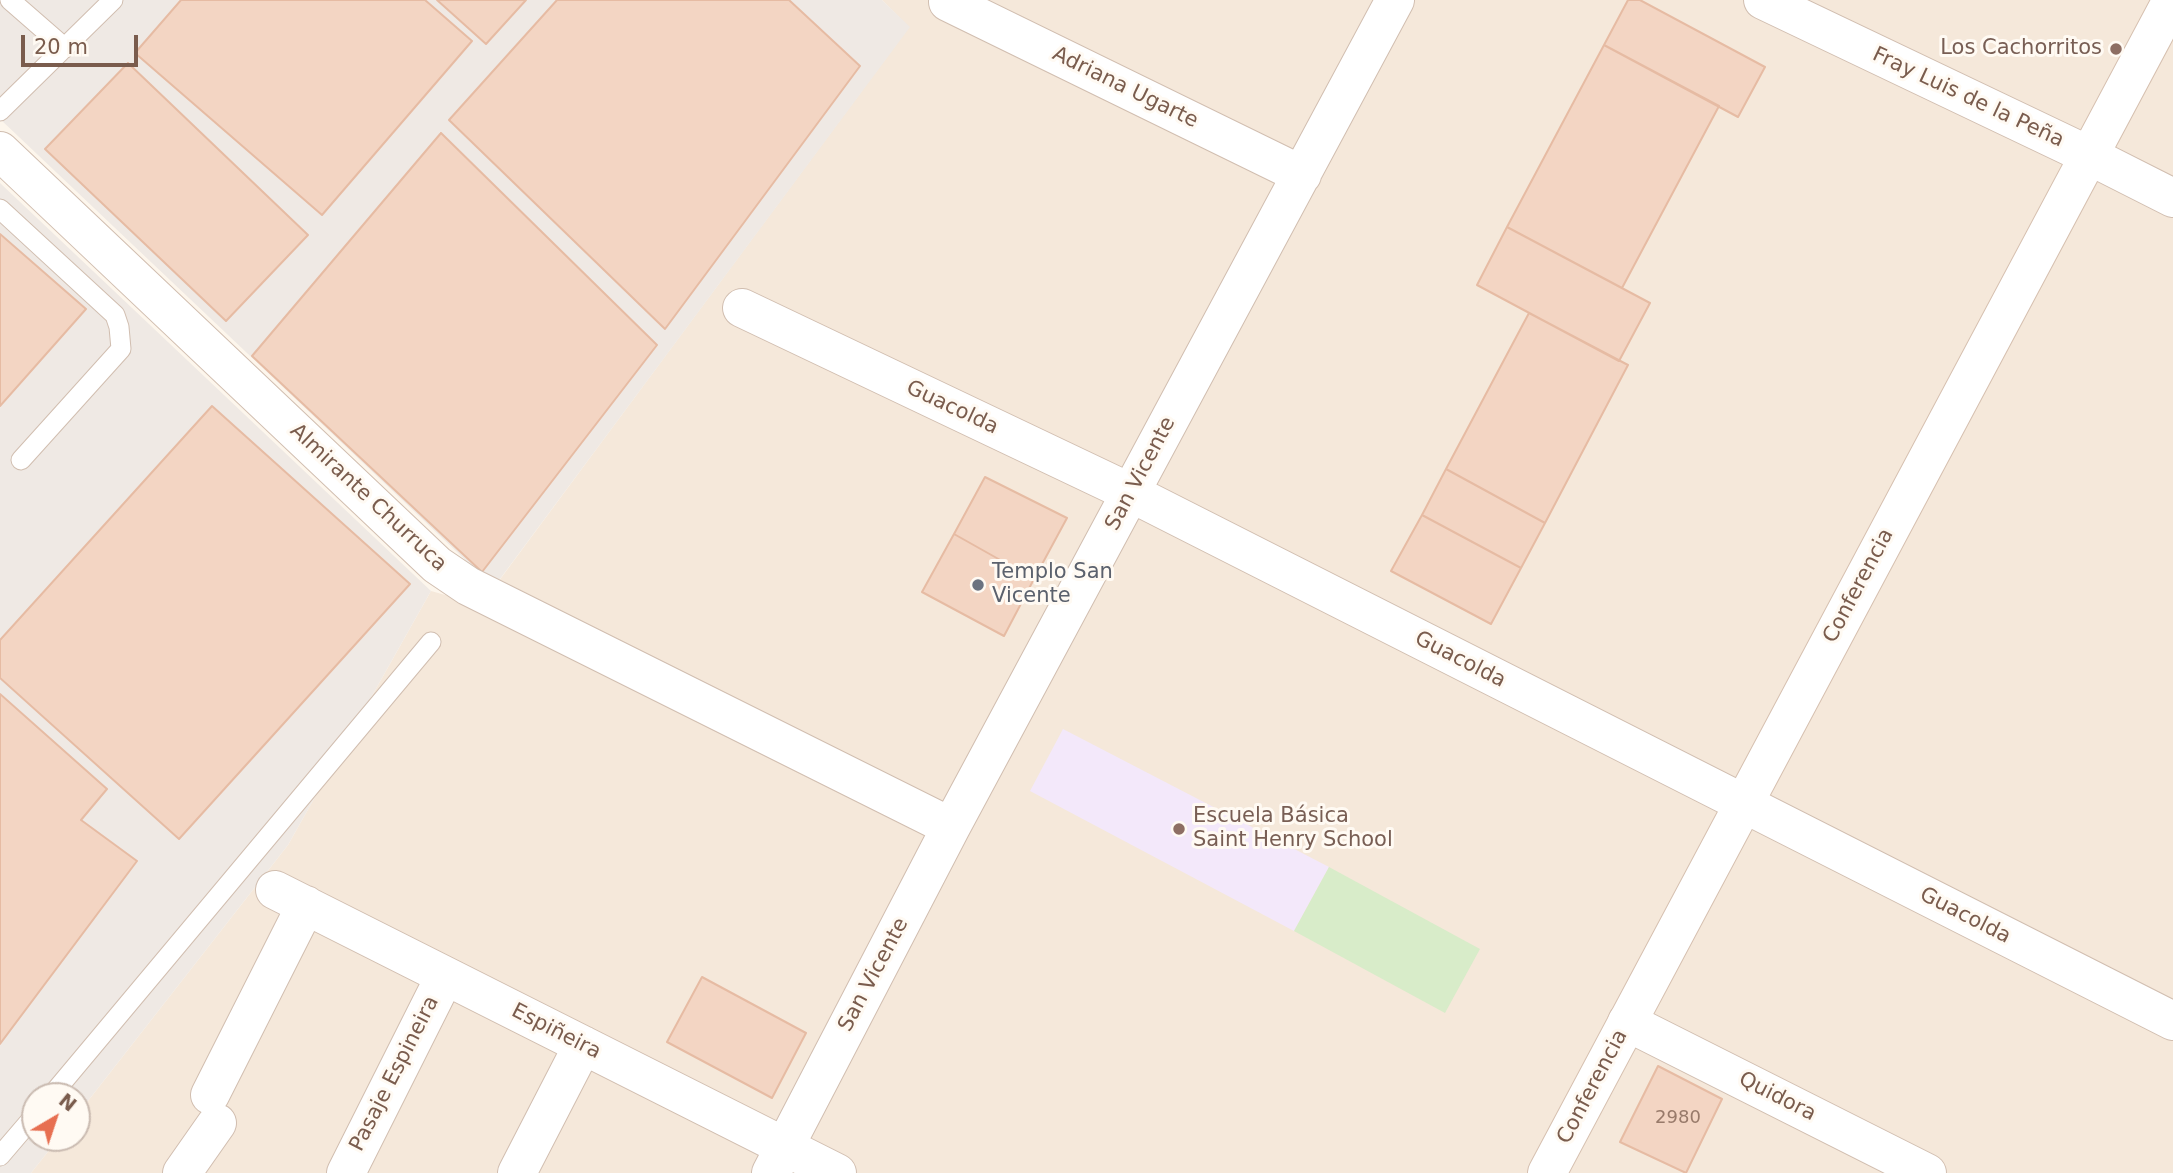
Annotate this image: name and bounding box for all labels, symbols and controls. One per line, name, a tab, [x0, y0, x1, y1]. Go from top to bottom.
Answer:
scale bar	[24, 21, 142, 65]
text: 20 m	[34, 35, 88, 59]
place label: Los Cachorritos	[1940, 36, 2102, 62]
marker: Los Cachorritos	[2108, 41, 2124, 57]
street label: Adriana Ugarte	[1048, 42, 1202, 134]
street label: Fray Luis de la Peña	[1868, 43, 2068, 153]
street label: Guacolda	[902, 376, 1002, 440]
street label: San Vicente	[1101, 413, 1181, 535]
street label: Almirante Churruca	[284, 419, 452, 577]
street label: Conferencia	[1818, 525, 1900, 647]
place label: Templo San Vicente	[992, 560, 1113, 610]
marker: Templo San Vicente	[970, 577, 986, 593]
street label: Guacolda	[1410, 626, 1510, 694]
place label: Escuela Básica Saint Henry School	[1193, 804, 1393, 854]
marker: Escuela Básica Saint Henry School	[1171, 821, 1187, 837]
street label: Guacolda	[1915, 882, 2015, 950]
street label: San Vicente	[834, 914, 914, 1036]
street label: Pasaje Espineira	[345, 992, 445, 1156]
street label: Espiñeira	[507, 999, 605, 1065]
street label: Conferencia	[1552, 1026, 1634, 1148]
street label: Quidora	[1734, 1067, 1820, 1127]
north arrow	[21, 1082, 91, 1152]
text: N	[55, 1089, 81, 1116]
house number: 2980	[1655, 1107, 1701, 1129]

